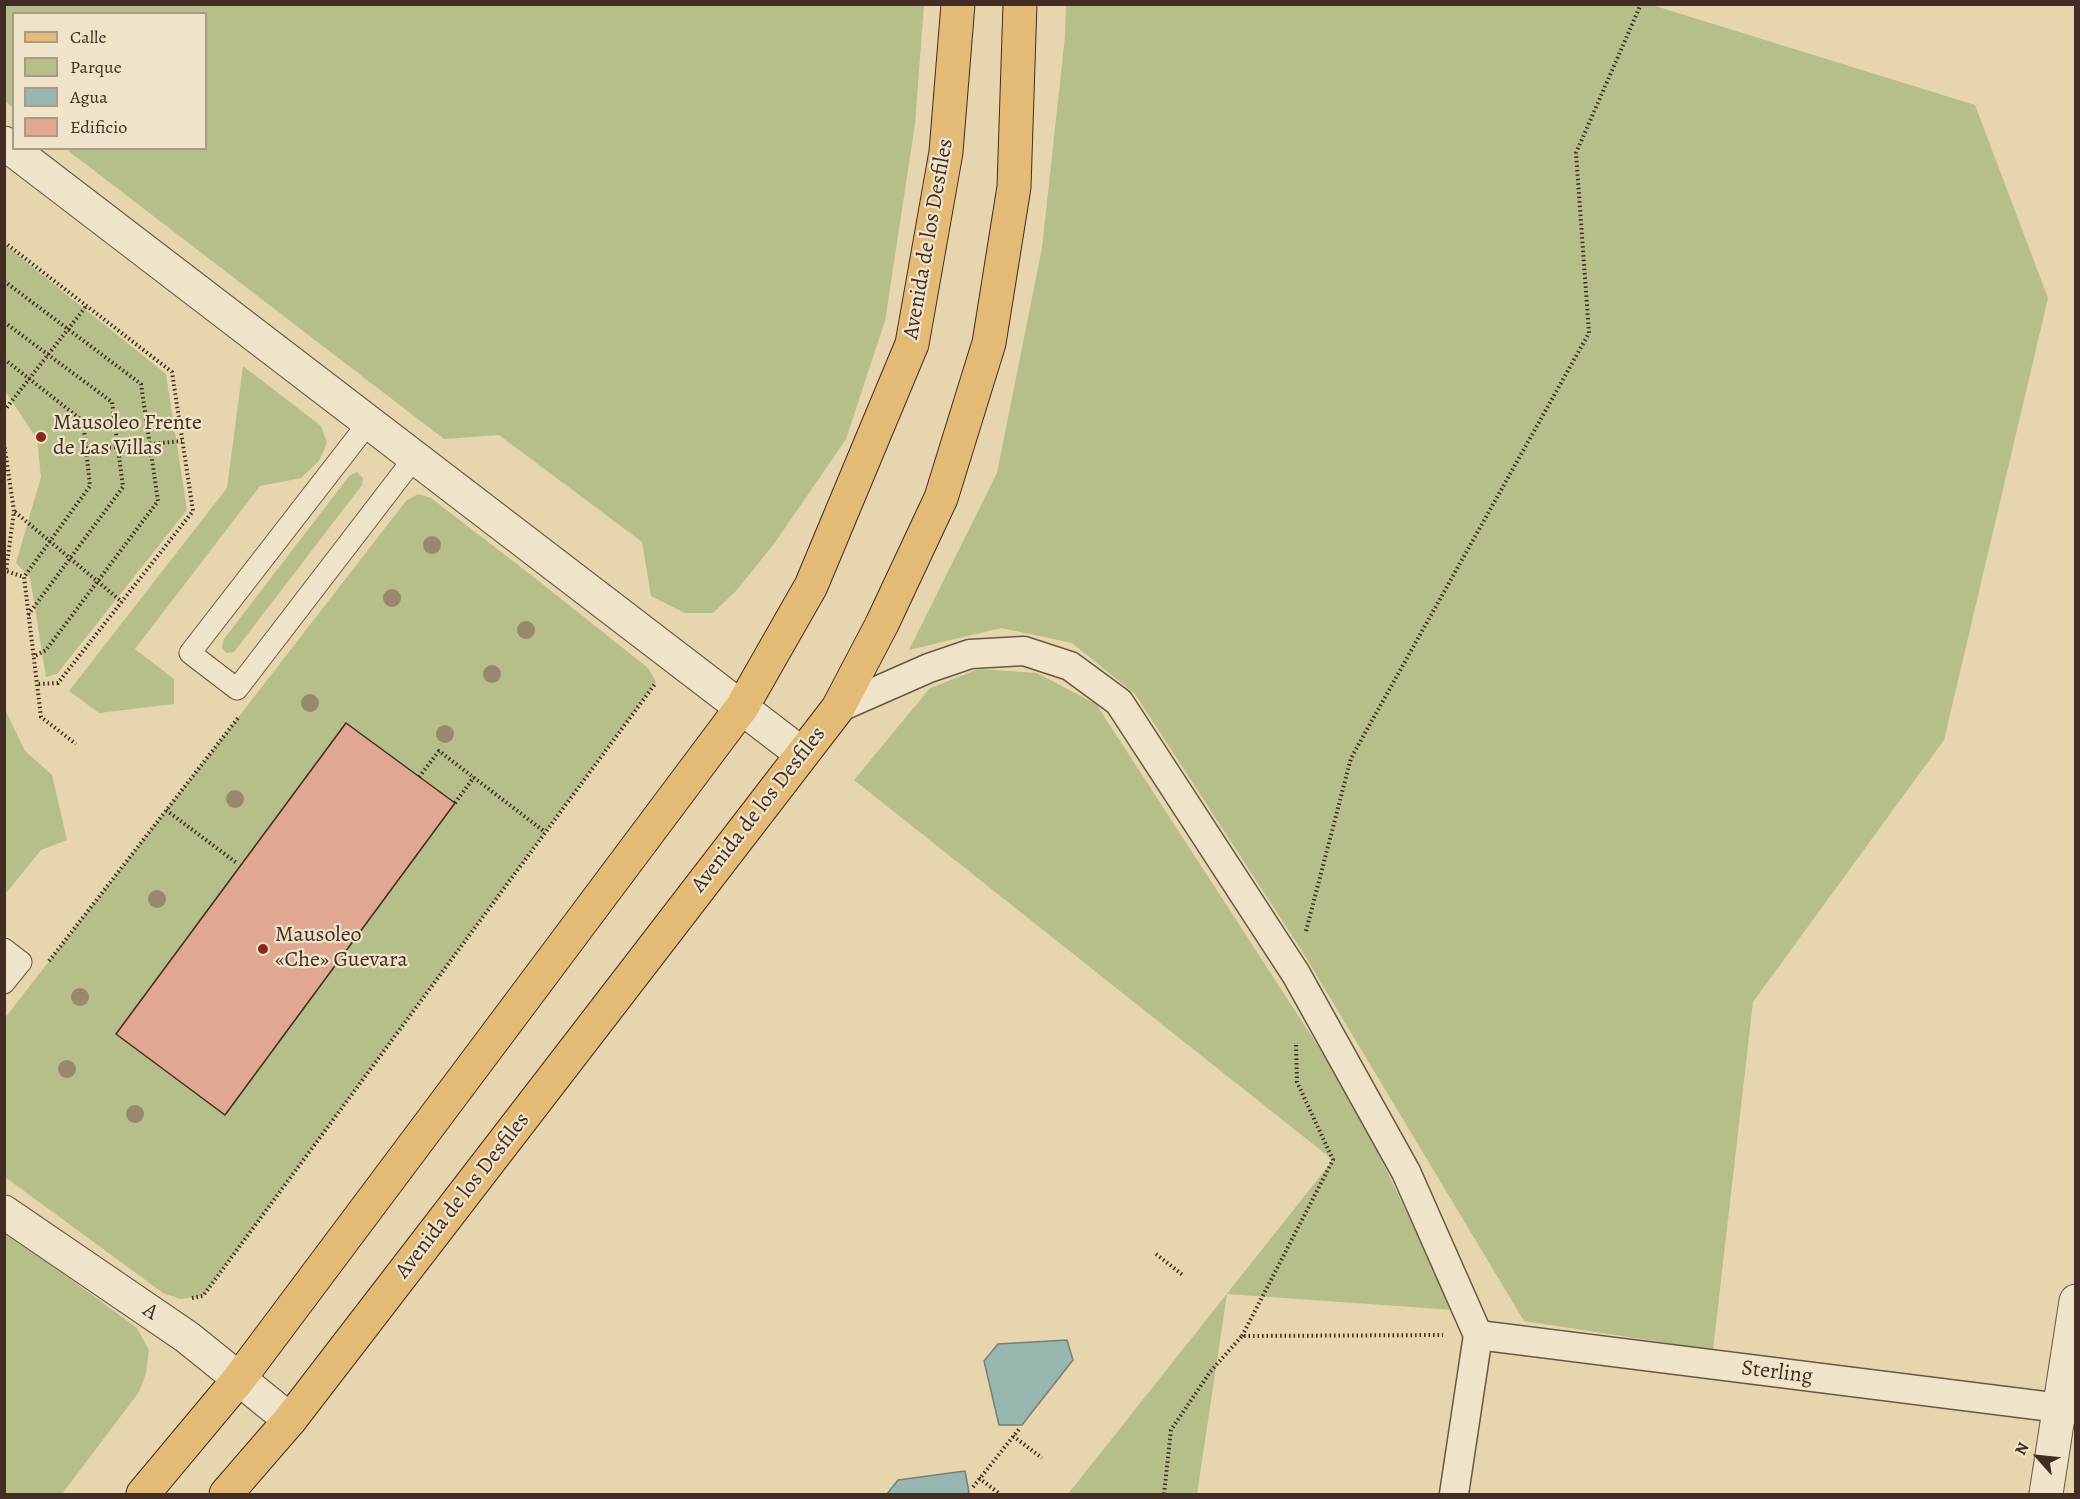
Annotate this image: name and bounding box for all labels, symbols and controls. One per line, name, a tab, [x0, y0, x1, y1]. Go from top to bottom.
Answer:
legend	[12, 12, 207, 150]
text: Calle	[70, 25, 107, 49]
text: Parque	[70, 55, 122, 79]
text: Agua	[70, 85, 108, 109]
text: Edificio	[70, 115, 127, 139]
street label: Avenida de los Desfiles	[898, 137, 960, 341]
place label: Mausoleo Frente de Las Villas	[53, 411, 202, 463]
marker: Mausoleo Frente de Las Villas	[34, 430, 48, 444]
street label: Avenida de los Desfiles	[686, 722, 832, 898]
place label: Mausoleo «Che» Guevara	[275, 923, 408, 974]
marker: Mausoleo «Che» Guevara	[256, 942, 270, 956]
street label: Avenida de los Desfiles	[390, 1108, 536, 1284]
street label: A	[137, 1297, 163, 1327]
street label: Sterling	[1740, 1356, 1814, 1390]
north arrow	[2008, 1427, 2068, 1487]
text: N	[2010, 1439, 2034, 1459]

